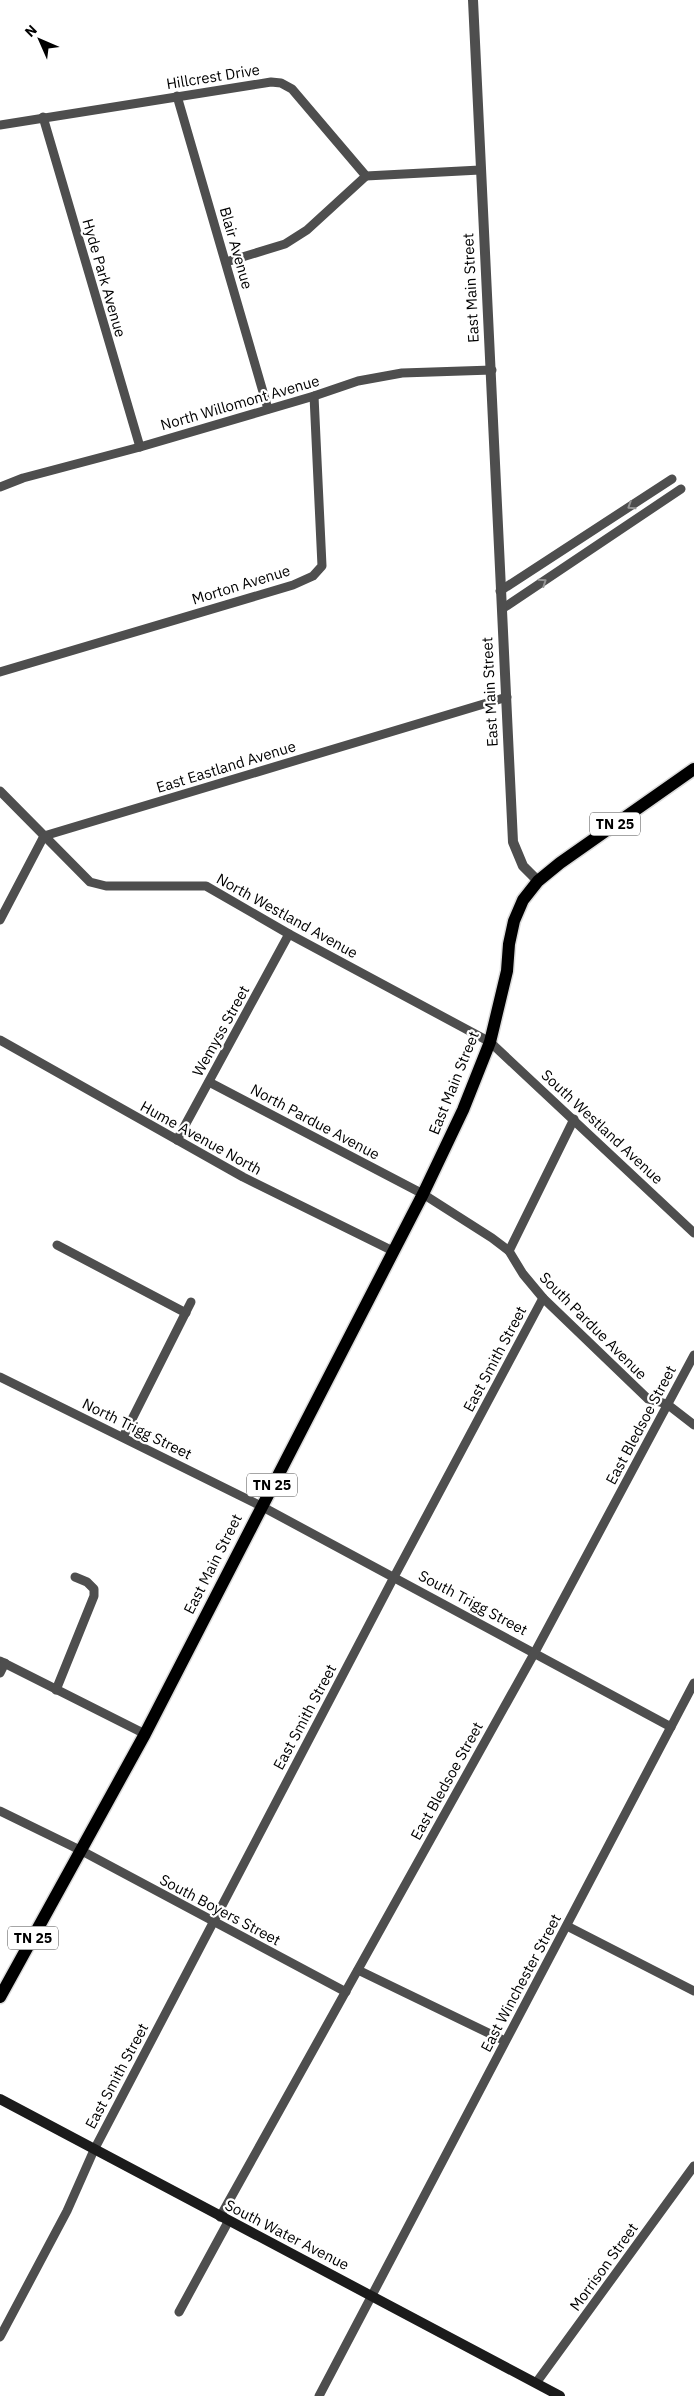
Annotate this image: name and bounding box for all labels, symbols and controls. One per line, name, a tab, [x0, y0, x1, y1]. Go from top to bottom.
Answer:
north arrow	[15, 15, 65, 65]
text: N	[21, 21, 41, 41]
street label: Hillcrest Drive	[165, 60, 261, 93]
street label: Blair Avenue	[216, 205, 257, 291]
street label: Hyde Park Avenue	[78, 216, 130, 339]
street label: East Main Street	[458, 233, 483, 343]
street label: North Willomont Avenue	[158, 371, 321, 434]
one-way arrow	[627, 500, 636, 509]
street label: Morton Avenue	[189, 561, 292, 609]
one-way arrow	[537, 579, 546, 588]
street label: East Main Street	[477, 637, 502, 747]
street label: East Eastland Avenue	[154, 736, 298, 797]
road number: TN 25	[590, 812, 640, 836]
street label: North Westland Avenue	[213, 869, 361, 962]
street label: Wemyss Street	[188, 982, 253, 1080]
street label: East Main Street	[424, 1028, 483, 1137]
street label: South Westland Avenue	[537, 1065, 667, 1188]
street label: North Pardue Avenue	[247, 1080, 383, 1164]
street label: Hume Avenue North	[137, 1096, 265, 1179]
street label: South Pardue Avenue	[536, 1268, 651, 1383]
street label: East Smith Street	[459, 1303, 530, 1415]
street label: East Bledsoe Street	[601, 1362, 680, 1488]
street label: North Trigg Street	[79, 1394, 195, 1463]
road number: TN 25	[247, 1474, 297, 1496]
street label: East Main Street	[179, 1510, 246, 1617]
street label: South Trigg Street	[415, 1566, 531, 1639]
street label: East Smith Street	[269, 1661, 340, 1773]
street label: East Bledsoe Street	[406, 1718, 487, 1843]
street label: South Boyers Street	[157, 1870, 284, 1949]
street label: East Winchester Street	[476, 1911, 565, 2055]
road number: TN 25	[8, 1926, 58, 1950]
street label: East Smith Street	[81, 2020, 152, 2132]
street label: South Water Avenue	[222, 2195, 352, 2274]
street label: Morrison Street	[565, 2219, 642, 2314]

